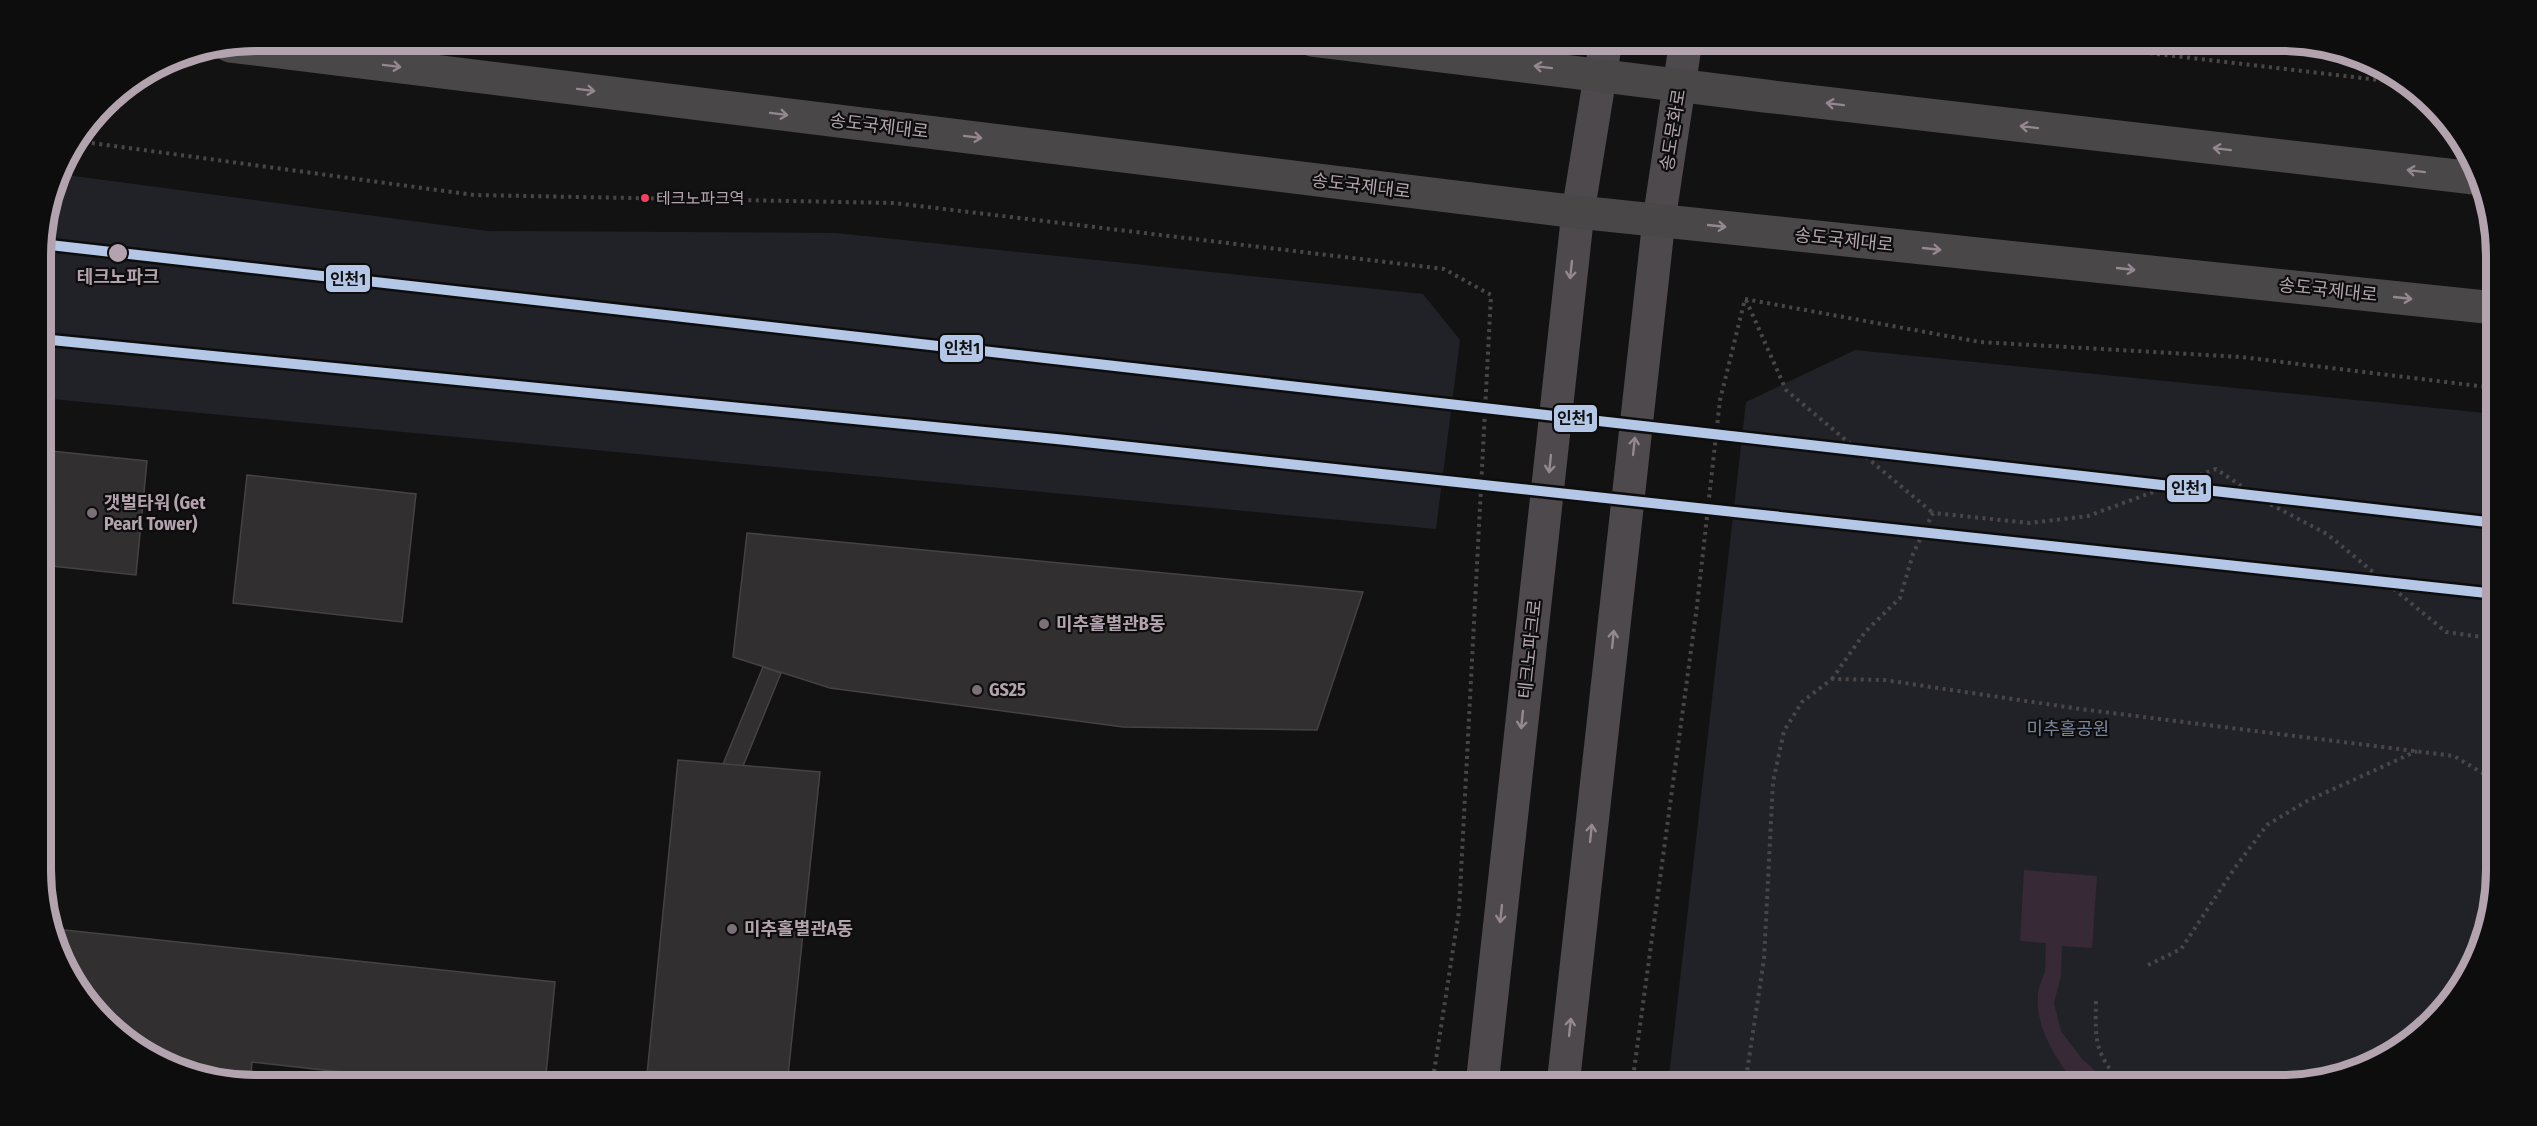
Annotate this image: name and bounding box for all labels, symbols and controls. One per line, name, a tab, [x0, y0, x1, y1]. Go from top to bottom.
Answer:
one-way arrow	[382, 60, 402, 71]
one-way arrow	[1534, 62, 1553, 73]
one-way arrow	[575, 84, 595, 95]
street label: 송도문화로	[1656, 87, 1690, 173]
one-way arrow	[1825, 99, 1845, 110]
one-way arrow	[769, 108, 789, 119]
street label: 송도국제대로	[828, 109, 930, 143]
one-way arrow	[2019, 121, 2039, 132]
one-way arrow	[962, 132, 982, 143]
one-way arrow	[2213, 143, 2233, 154]
one-way arrow	[2407, 166, 2426, 177]
street label: 송도국제대로	[1310, 169, 1412, 203]
place label: 테크노파크역	[656, 189, 744, 208]
marker: 테크노파크역	[639, 192, 651, 204]
one-way arrow	[1707, 221, 1727, 232]
street label: 송도국제대로	[1793, 224, 1895, 256]
marker: 테크노파크	[107, 242, 129, 264]
one-way arrow	[1922, 244, 1941, 255]
one-way arrow	[1565, 259, 1576, 279]
line badge: 인천1	[325, 264, 371, 293]
one-way arrow	[2115, 264, 2135, 275]
place label: 테크노파크	[77, 266, 159, 288]
text: 인천1	[330, 270, 366, 289]
street label: 송도국제대로	[2277, 274, 2379, 306]
one-way arrow	[2393, 293, 2413, 304]
line badge: 인천1	[939, 334, 984, 363]
text: 인천1	[944, 339, 980, 358]
line badge: 인천1	[1553, 404, 1598, 433]
text: 인천1	[1557, 409, 1593, 428]
one-way arrow	[1629, 436, 1640, 456]
one-way arrow	[1544, 453, 1555, 473]
line badge: 인천1	[2166, 474, 2212, 503]
text: 인천1	[2171, 479, 2207, 498]
place label: 갯벌타워 (Get Pearl Tower)	[104, 492, 206, 535]
marker: 갯벌타워 (Get Pearl Tower)	[85, 506, 99, 520]
street label: 테크노파크로	[1514, 598, 1546, 700]
place label: 미추홀별관B동	[1056, 613, 1165, 635]
marker: 미추홀별관B동	[1037, 617, 1051, 631]
one-way arrow	[1607, 630, 1618, 650]
place label: GS25	[989, 679, 1026, 701]
marker: GS25	[970, 683, 984, 697]
one-way arrow	[1516, 710, 1527, 730]
park label: 미추홀공원	[2027, 718, 2109, 740]
one-way arrow	[1586, 824, 1597, 844]
one-way arrow	[1495, 904, 1506, 924]
place label: 미추홀별관A동	[744, 918, 853, 940]
marker: 미추홀별관A동	[725, 922, 739, 936]
one-way arrow	[1565, 1018, 1576, 1038]

